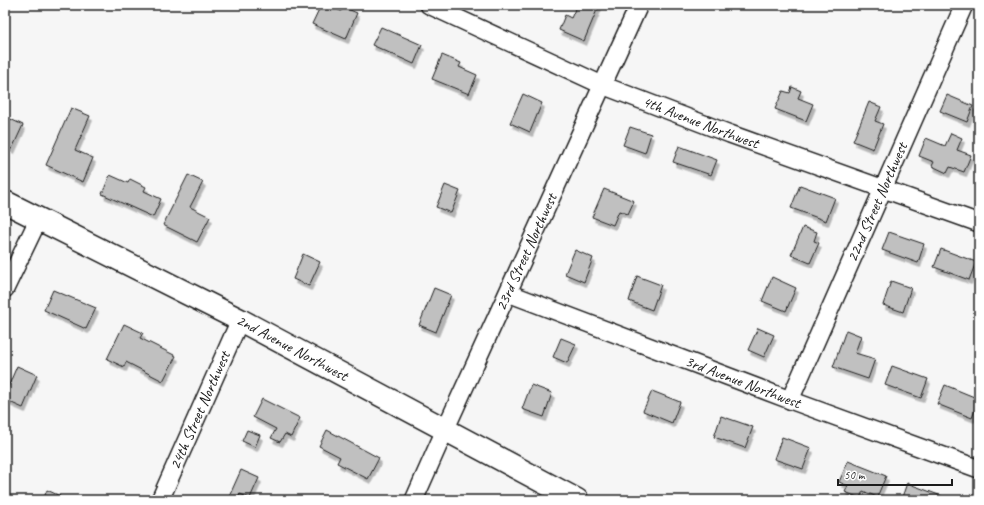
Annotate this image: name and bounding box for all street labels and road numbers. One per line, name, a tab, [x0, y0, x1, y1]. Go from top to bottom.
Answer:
street label: 4th Avenue Northwest	[640, 91, 763, 154]
street label: 22nd Street Northwest	[842, 138, 913, 265]
street label: 23rd Street Northwest	[491, 189, 562, 314]
street label: 2nd Avenue Northwest	[233, 310, 353, 386]
street label: 24th Street Northwest	[165, 347, 235, 473]
street label: 3rd Avenue Northwest	[682, 351, 805, 414]

